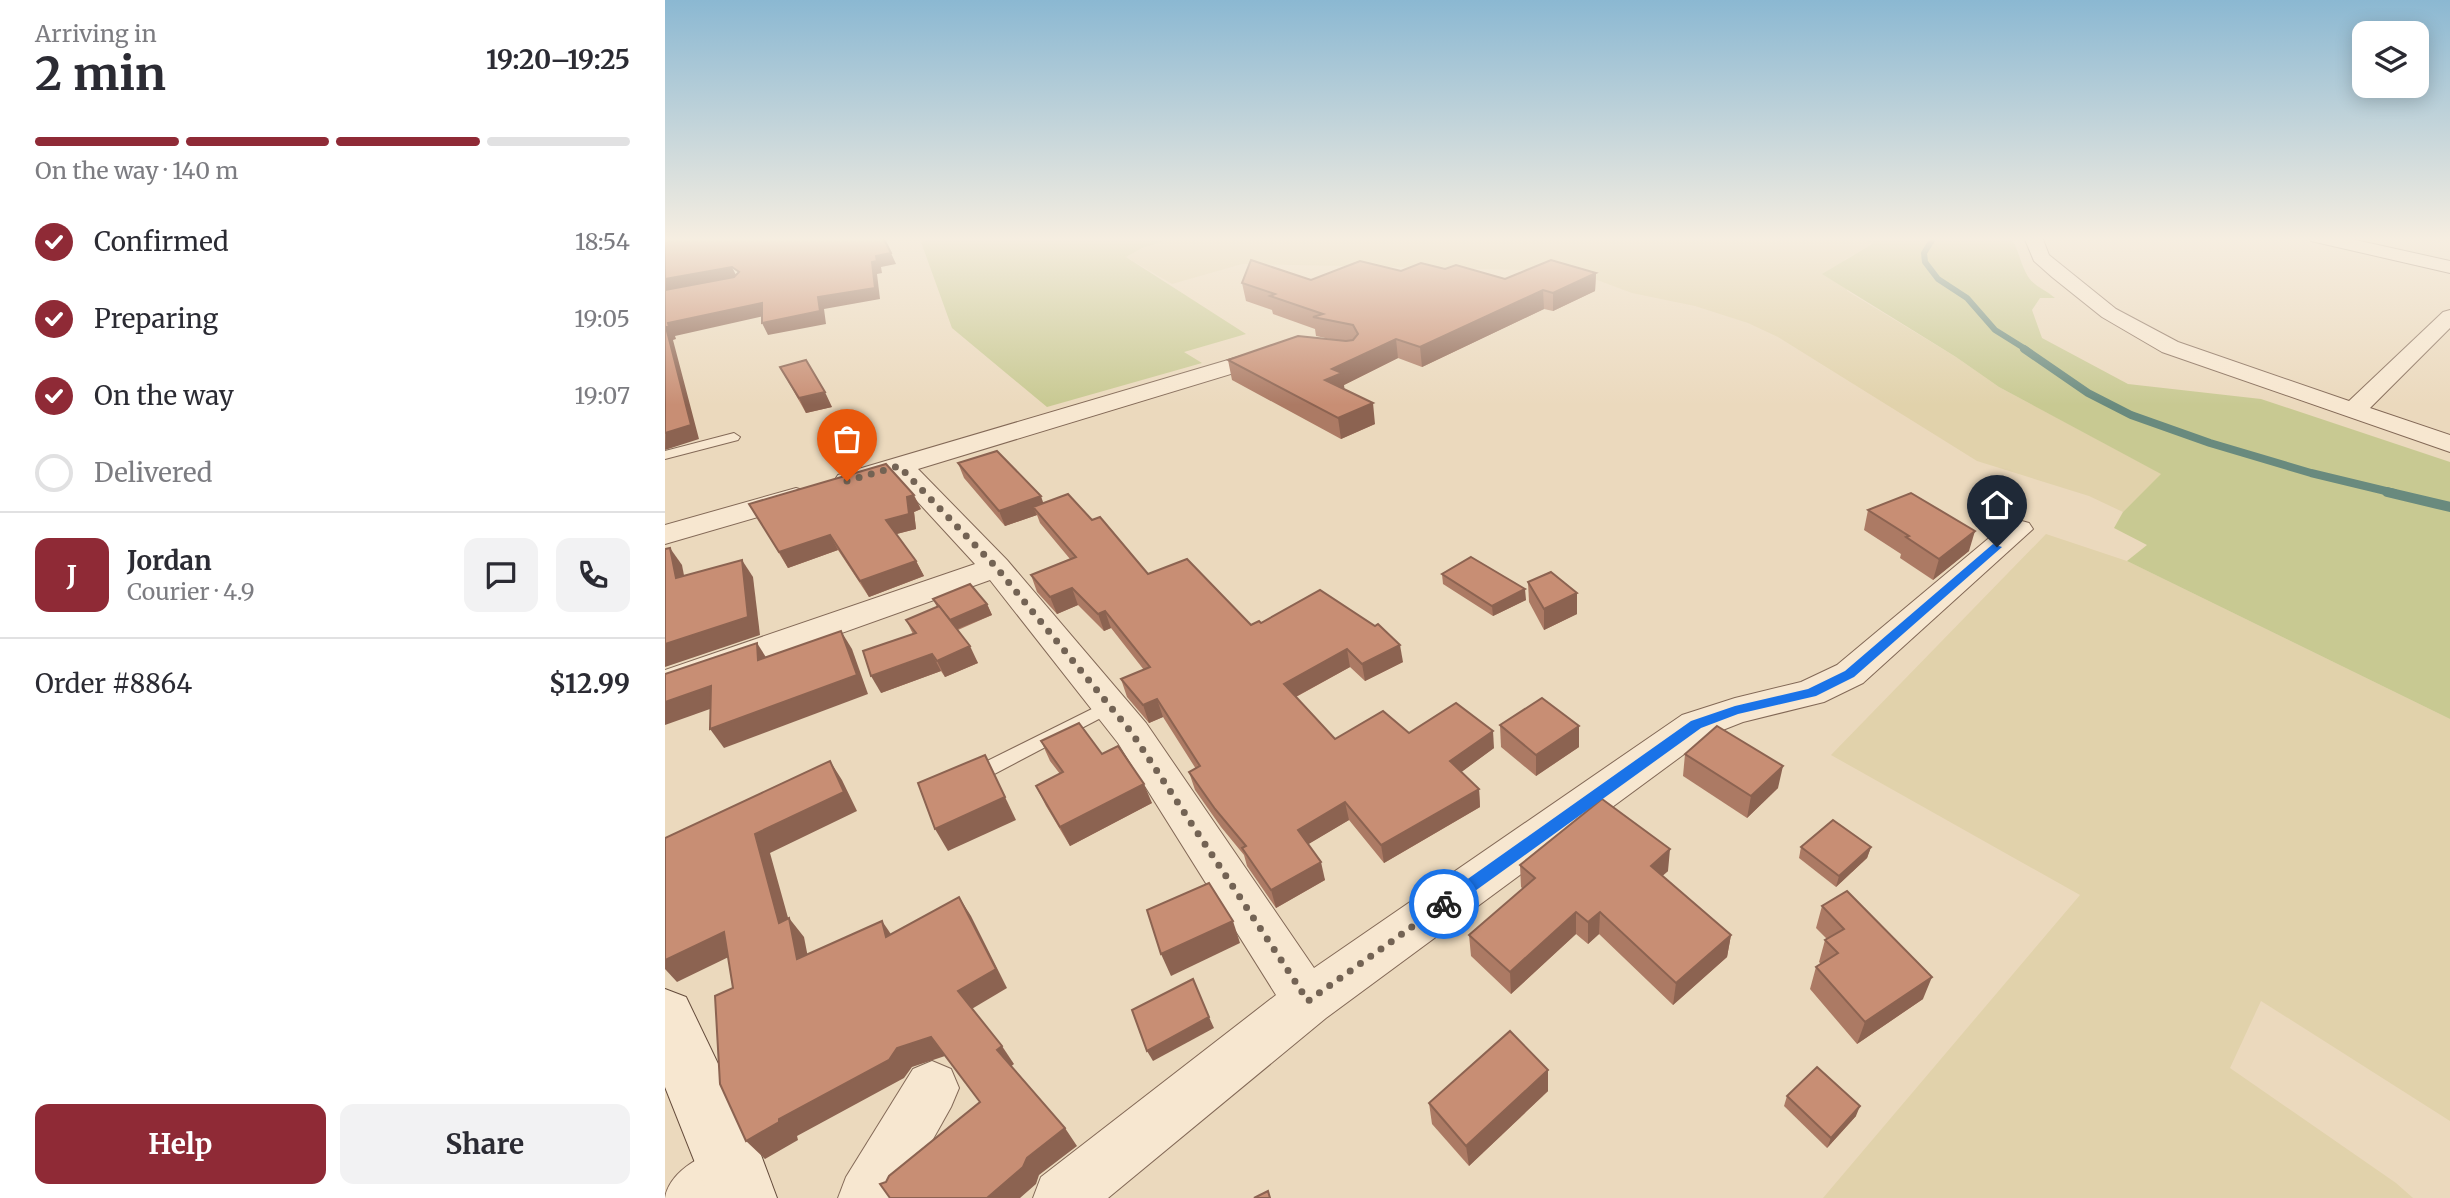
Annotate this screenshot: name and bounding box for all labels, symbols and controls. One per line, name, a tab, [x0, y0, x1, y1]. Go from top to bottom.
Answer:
text: Arriving in	[35, 19, 157, 48]
map controls	[2352, 21, 2429, 98]
button: layers	[2352, 21, 2429, 98]
text: 19:20–19:25	[486, 43, 630, 76]
text: 2 min	[35, 45, 166, 103]
text: On the way · 140 m	[35, 156, 238, 185]
icon: check	[35, 223, 73, 261]
text: Confirmed	[94, 225, 229, 258]
text: 18:54	[575, 227, 630, 256]
icon: check	[35, 300, 73, 338]
text: Preparing	[94, 302, 218, 335]
text: 19:05	[574, 304, 630, 333]
icon: check	[35, 377, 73, 415]
text: On the way	[94, 379, 234, 412]
text: 19:07	[575, 381, 630, 410]
pin	[817, 409, 877, 481]
icon: bag	[828, 420, 866, 458]
text: Delivered	[94, 456, 213, 489]
pin	[1967, 475, 2027, 547]
icon: home	[1978, 486, 2016, 524]
button: chat	[464, 538, 538, 612]
button: phone	[556, 538, 630, 612]
text: Jordan	[127, 544, 212, 577]
text: J	[67, 559, 77, 592]
text: Courier · 4.9	[127, 577, 255, 606]
text: Order #8864	[35, 667, 192, 700]
text: $12.99	[549, 667, 630, 700]
courier	[1409, 869, 1479, 939]
icon: bike	[1425, 885, 1463, 923]
button: Help	[35, 1104, 326, 1184]
button: Share	[340, 1104, 630, 1184]

